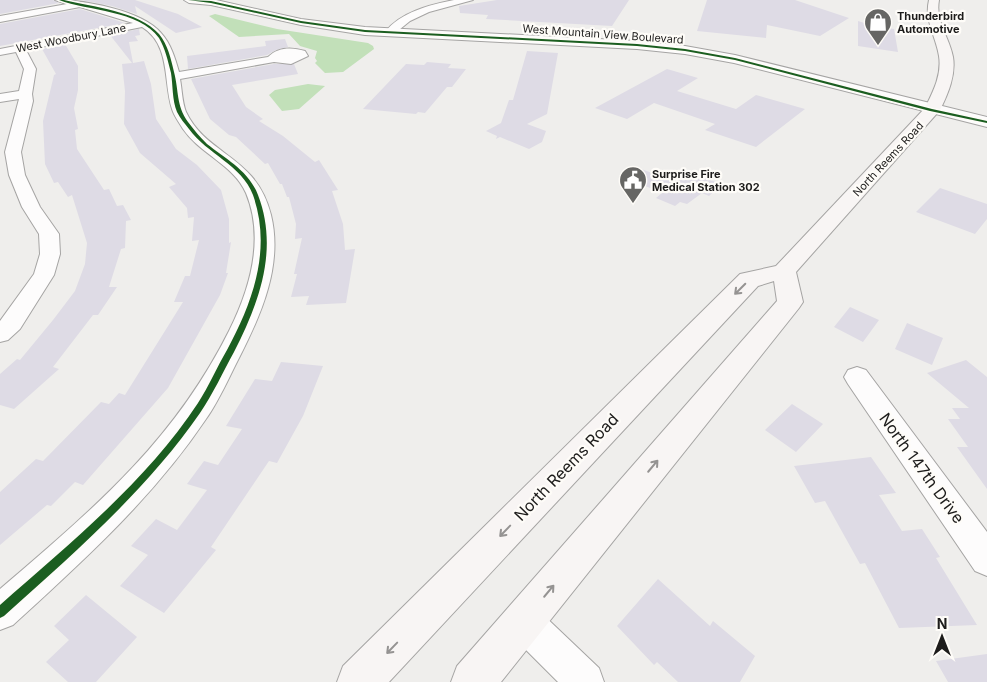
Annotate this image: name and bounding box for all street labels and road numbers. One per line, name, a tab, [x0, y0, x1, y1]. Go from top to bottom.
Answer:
street label: West Woodbury Lane	[15, 20, 127, 56]
street label: West Mountain View Boulevard	[522, 21, 684, 47]
street label: North Reems Road	[850, 119, 926, 199]
street label: North Reems Road	[510, 409, 622, 525]
street label: North 147th Drive	[875, 409, 969, 527]

